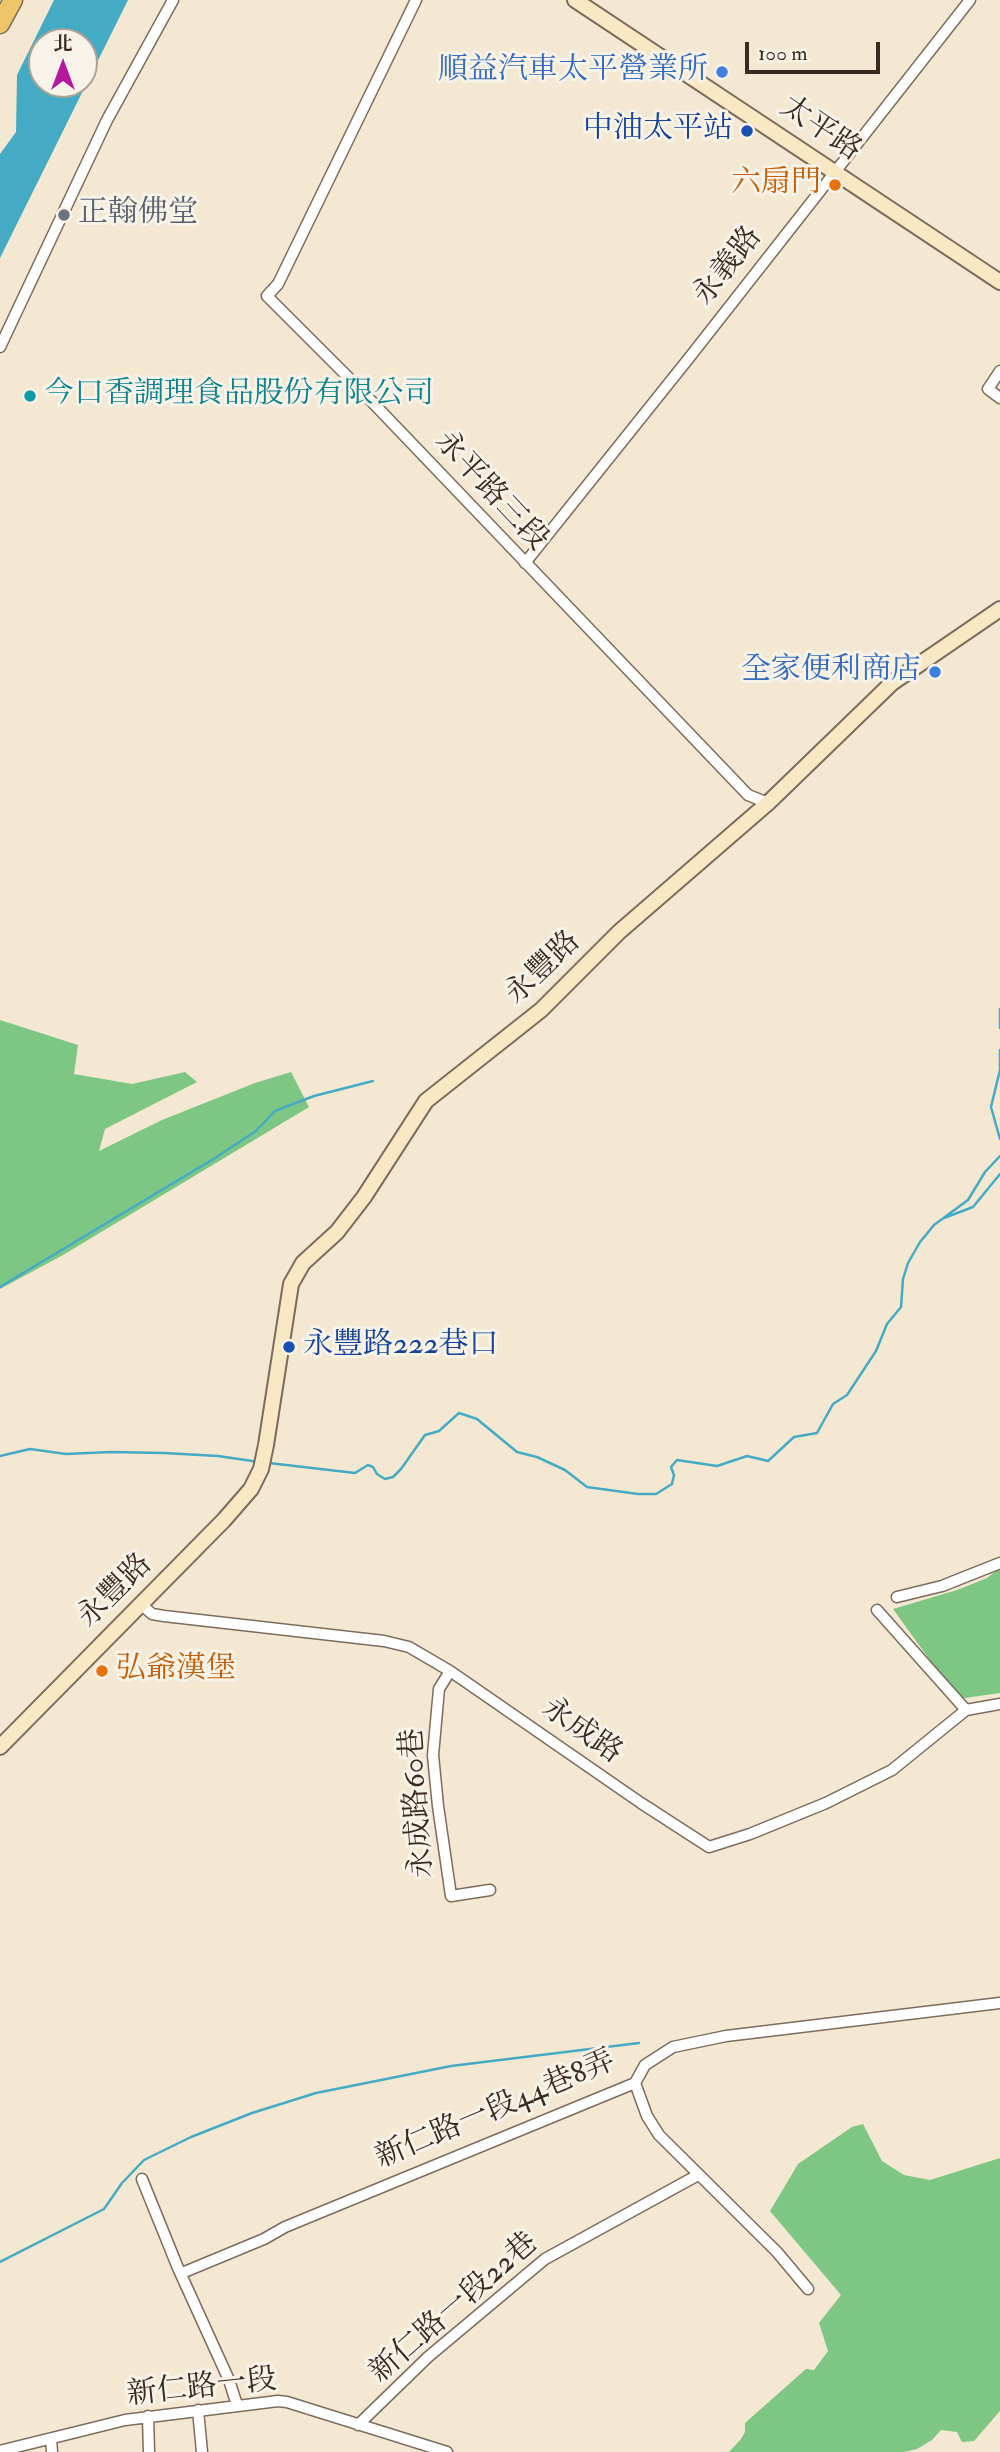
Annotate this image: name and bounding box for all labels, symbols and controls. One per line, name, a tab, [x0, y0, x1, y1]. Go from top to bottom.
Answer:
north arrow	[28, 28, 98, 98]
scale bar	[748, 28, 883, 72]
text: 北	[53, 32, 73, 56]
text: 100 m	[758, 40, 808, 67]
place label: 順益汽車太平營業所	[438, 54, 708, 90]
marker: 順益汽車太平營業所	[714, 64, 730, 80]
street label: 太平路	[773, 90, 867, 170]
place label: 中油太平站	[583, 113, 733, 149]
marker: 中油太平站	[739, 123, 755, 139]
place label: 六扇門	[731, 167, 821, 203]
marker: 六扇門	[827, 177, 843, 193]
place label: 正翰佛堂	[78, 197, 198, 233]
marker: 正翰佛堂	[56, 207, 72, 223]
street label: 永義路	[687, 220, 771, 314]
place label: 今口香調理食品股份有限公司	[44, 378, 434, 414]
marker: 今口香調理食品股份有限公司	[22, 388, 38, 404]
street label: 永平路三段	[426, 425, 554, 559]
place label: 全家便利商店	[741, 654, 921, 690]
marker: 全家便利商店	[927, 664, 943, 680]
street label: 永豐路	[499, 925, 589, 1013]
place label: 永豐路222巷口	[303, 1329, 499, 1365]
marker: 永豐路222巷口	[281, 1339, 297, 1355]
street label: 永豐路	[71, 1547, 161, 1637]
place label: 弘爺漢堡	[116, 1653, 236, 1689]
marker: 弘爺漢堡	[94, 1663, 110, 1679]
street label: 永成路	[534, 1691, 628, 1773]
street label: 永成路60巷	[396, 1727, 442, 1879]
street label: 新仁路一段44巷8弄	[371, 2044, 621, 2178]
street label: 新仁路一段22巷	[364, 2226, 546, 2392]
street label: 新仁路一段	[126, 2363, 278, 2415]

